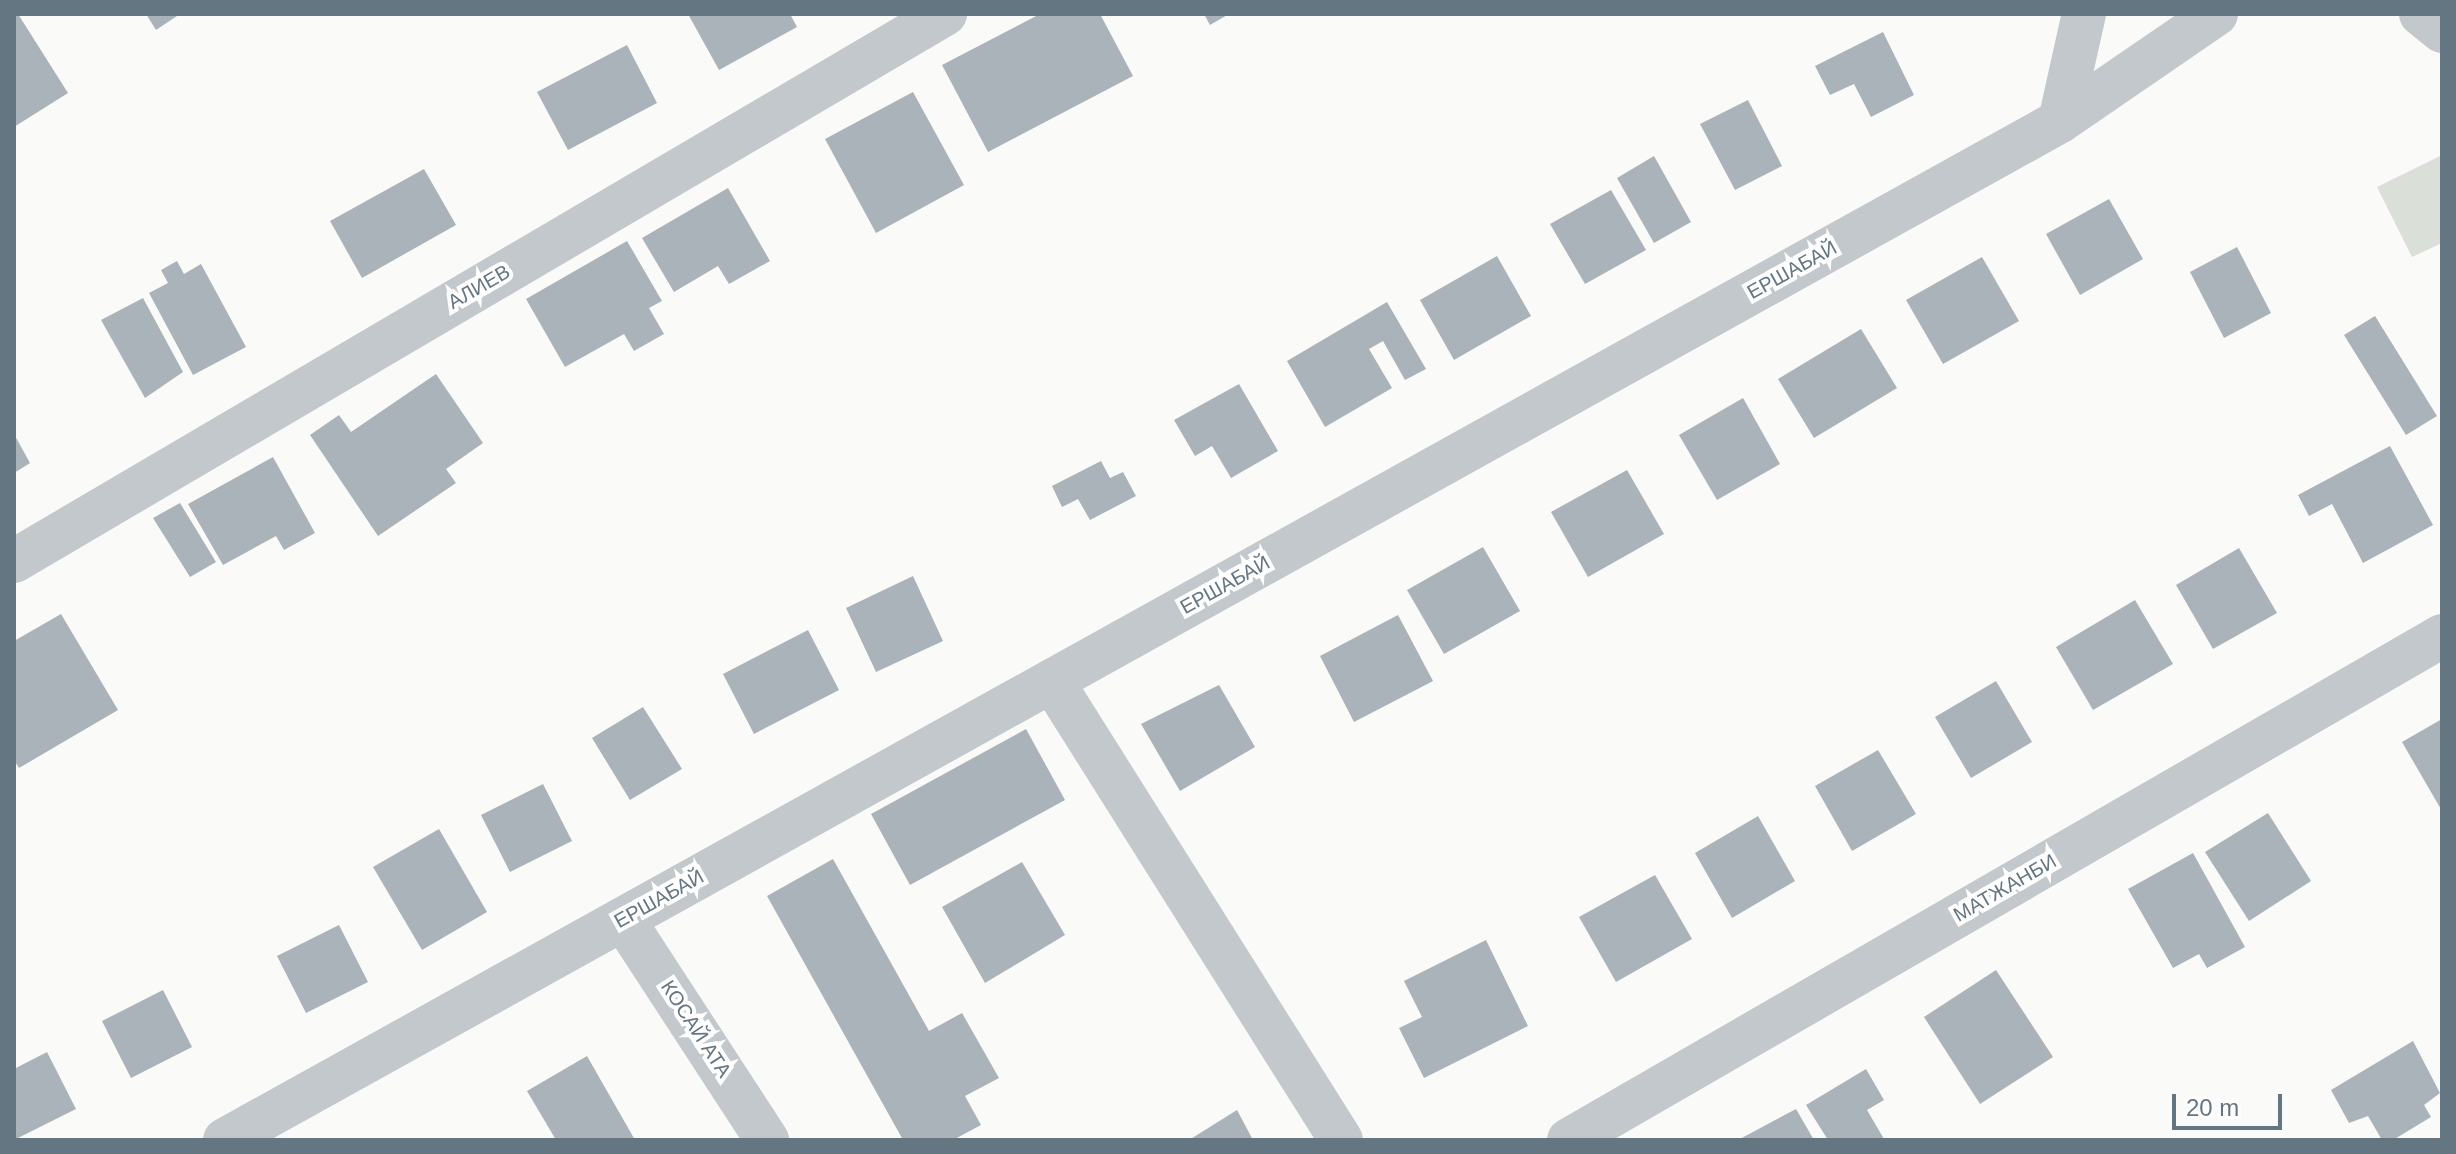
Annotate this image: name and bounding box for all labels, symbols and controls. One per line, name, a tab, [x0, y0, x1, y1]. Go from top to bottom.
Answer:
street label: ЕРШАБАЙ	[1743, 236, 1841, 304]
street label: АЛИЕВ	[444, 260, 514, 314]
street label: ЕРШАБАЙ	[1176, 551, 1274, 619]
street label: МАТЖАНБИ	[1949, 849, 2061, 927]
street label: ЕРШАБАЙ	[610, 865, 708, 933]
street label: КОСАЙ АТА	[656, 976, 736, 1082]
scale bar	[2176, 1078, 2286, 1128]
text: 20 m	[2186, 1094, 2239, 1121]

